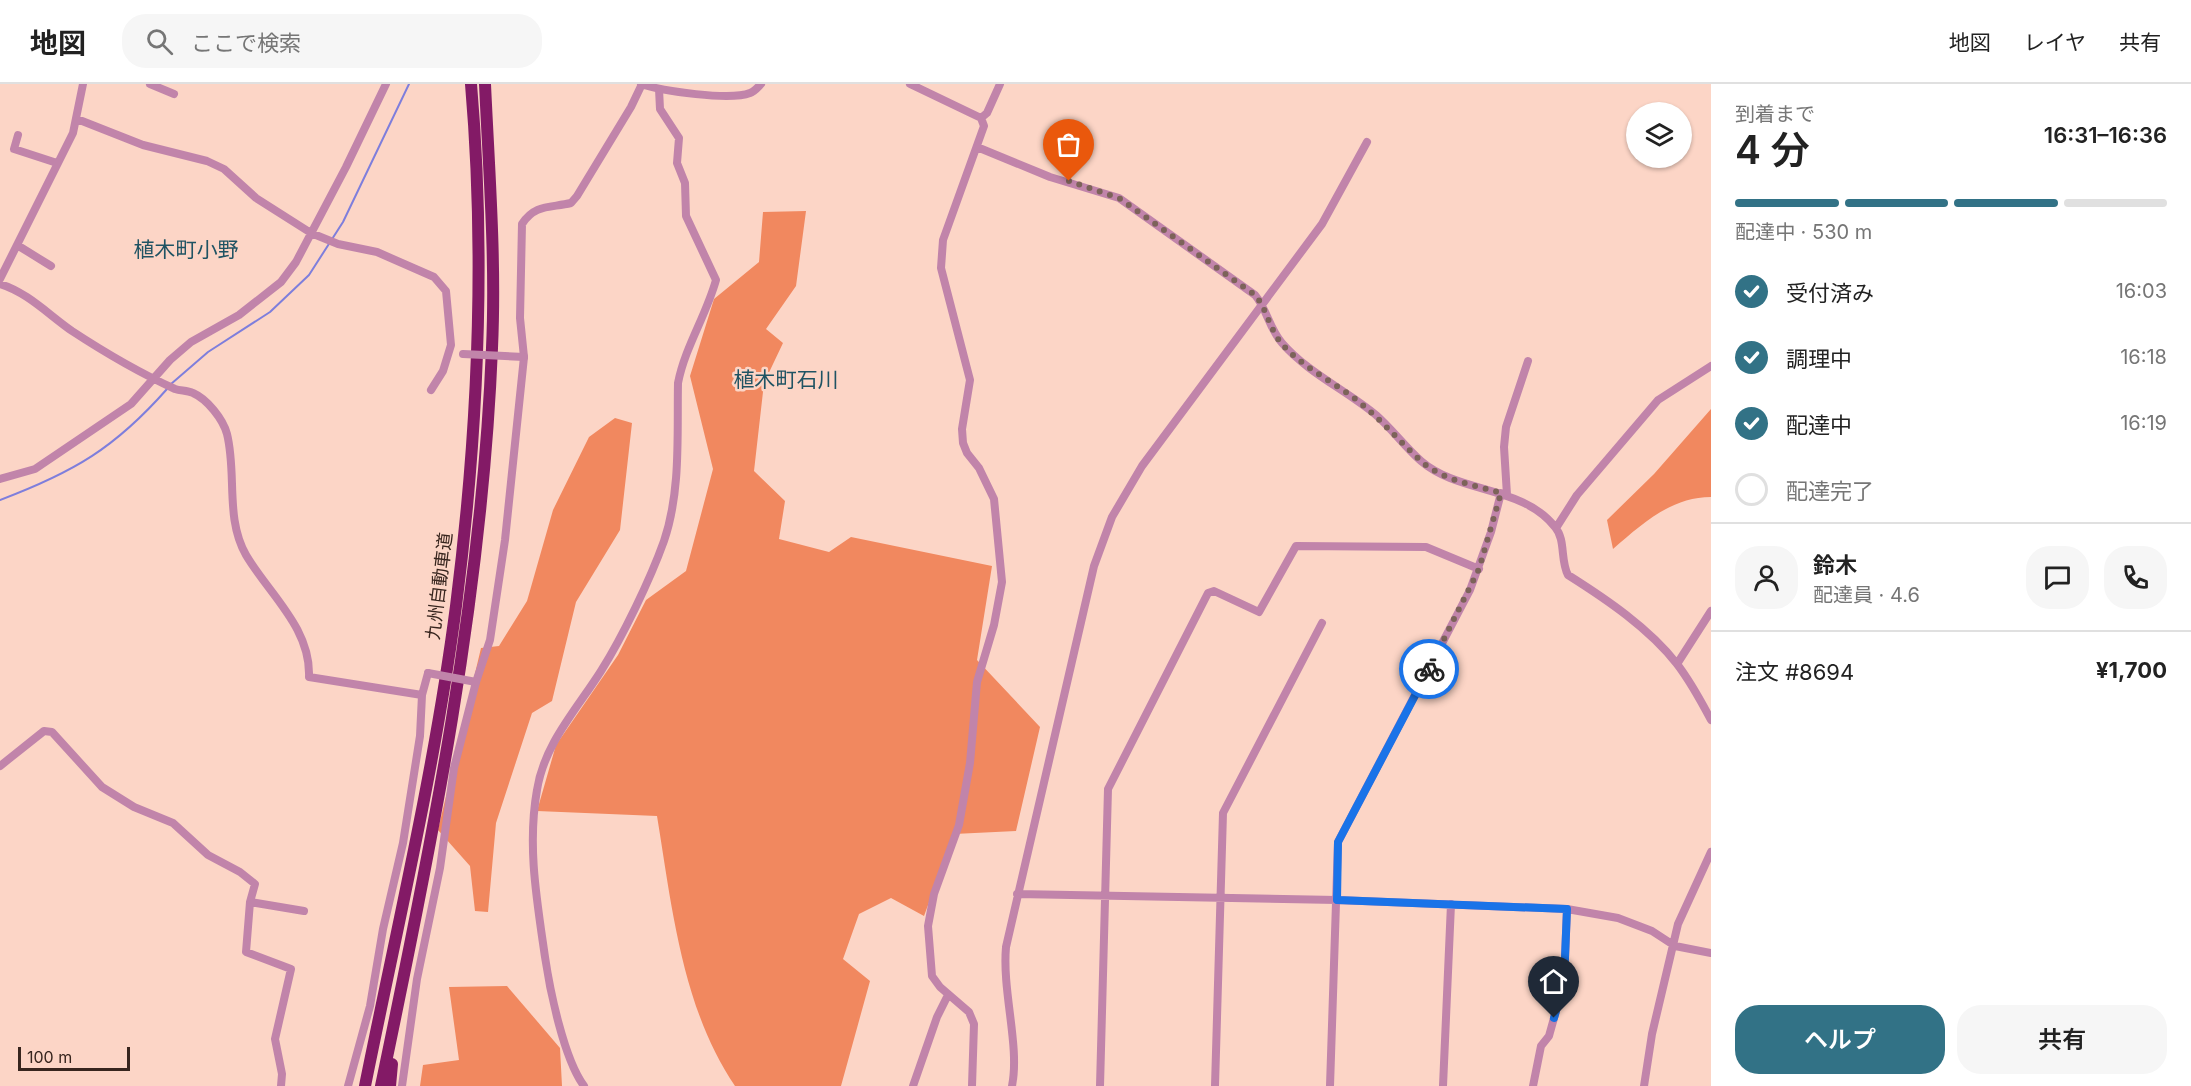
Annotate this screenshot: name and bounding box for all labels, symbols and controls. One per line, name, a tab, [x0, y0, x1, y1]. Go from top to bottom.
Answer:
search box	[122, 14, 542, 68]
icon: search	[143, 25, 176, 58]
text: 地図	[30, 26, 86, 60]
text: ここで検索	[191, 30, 301, 56]
text: 地図	[1949, 30, 1991, 55]
text: レイヤ	[2024, 30, 2086, 55]
text: 共有	[2119, 30, 2161, 55]
map controls	[1626, 102, 1692, 168]
button: layers	[1626, 102, 1692, 168]
text: 到着まで	[1735, 102, 1815, 126]
pin	[1043, 119, 1094, 181]
text: 16:31–16:36	[2044, 122, 2167, 148]
text: 4 分	[1735, 126, 1810, 173]
icon: bag	[1052, 128, 1085, 161]
text: 配達中 · 530 m	[1735, 220, 1872, 244]
district label: 植木町小野	[134, 237, 239, 262]
icon: check	[1735, 275, 1768, 308]
text: 16:03	[2116, 279, 2167, 303]
text: 受付済み	[1786, 280, 1874, 306]
icon: check	[1735, 341, 1768, 374]
text: 16:18	[2120, 345, 2167, 369]
text: 調理中	[1786, 346, 1852, 372]
district label: 植木町石川	[734, 367, 839, 392]
icon: check	[1735, 407, 1768, 440]
text: 16:19	[2120, 411, 2167, 435]
text: 配達中	[1786, 412, 1852, 438]
text: 配達完了	[1786, 478, 1874, 504]
street label: 九州自動車道	[422, 531, 456, 641]
button: person	[1735, 546, 1798, 609]
button: chat	[2026, 546, 2089, 609]
button: phone	[2104, 546, 2167, 609]
text: 鈴木	[1813, 552, 1857, 578]
text: 配達員 · 4.6	[1813, 583, 1920, 607]
courier	[1399, 639, 1459, 699]
icon: bike	[1413, 653, 1446, 686]
text: ¥1,700	[2096, 657, 2167, 683]
text: 注文 #8694	[1735, 659, 1854, 685]
pin	[1528, 956, 1579, 1018]
icon: home	[1537, 965, 1570, 998]
button: ヘルプ	[1735, 1005, 1945, 1074]
button: 共有	[1957, 1005, 2167, 1074]
scale bar	[18, 1044, 130, 1072]
text: 100 m	[27, 1047, 72, 1067]

